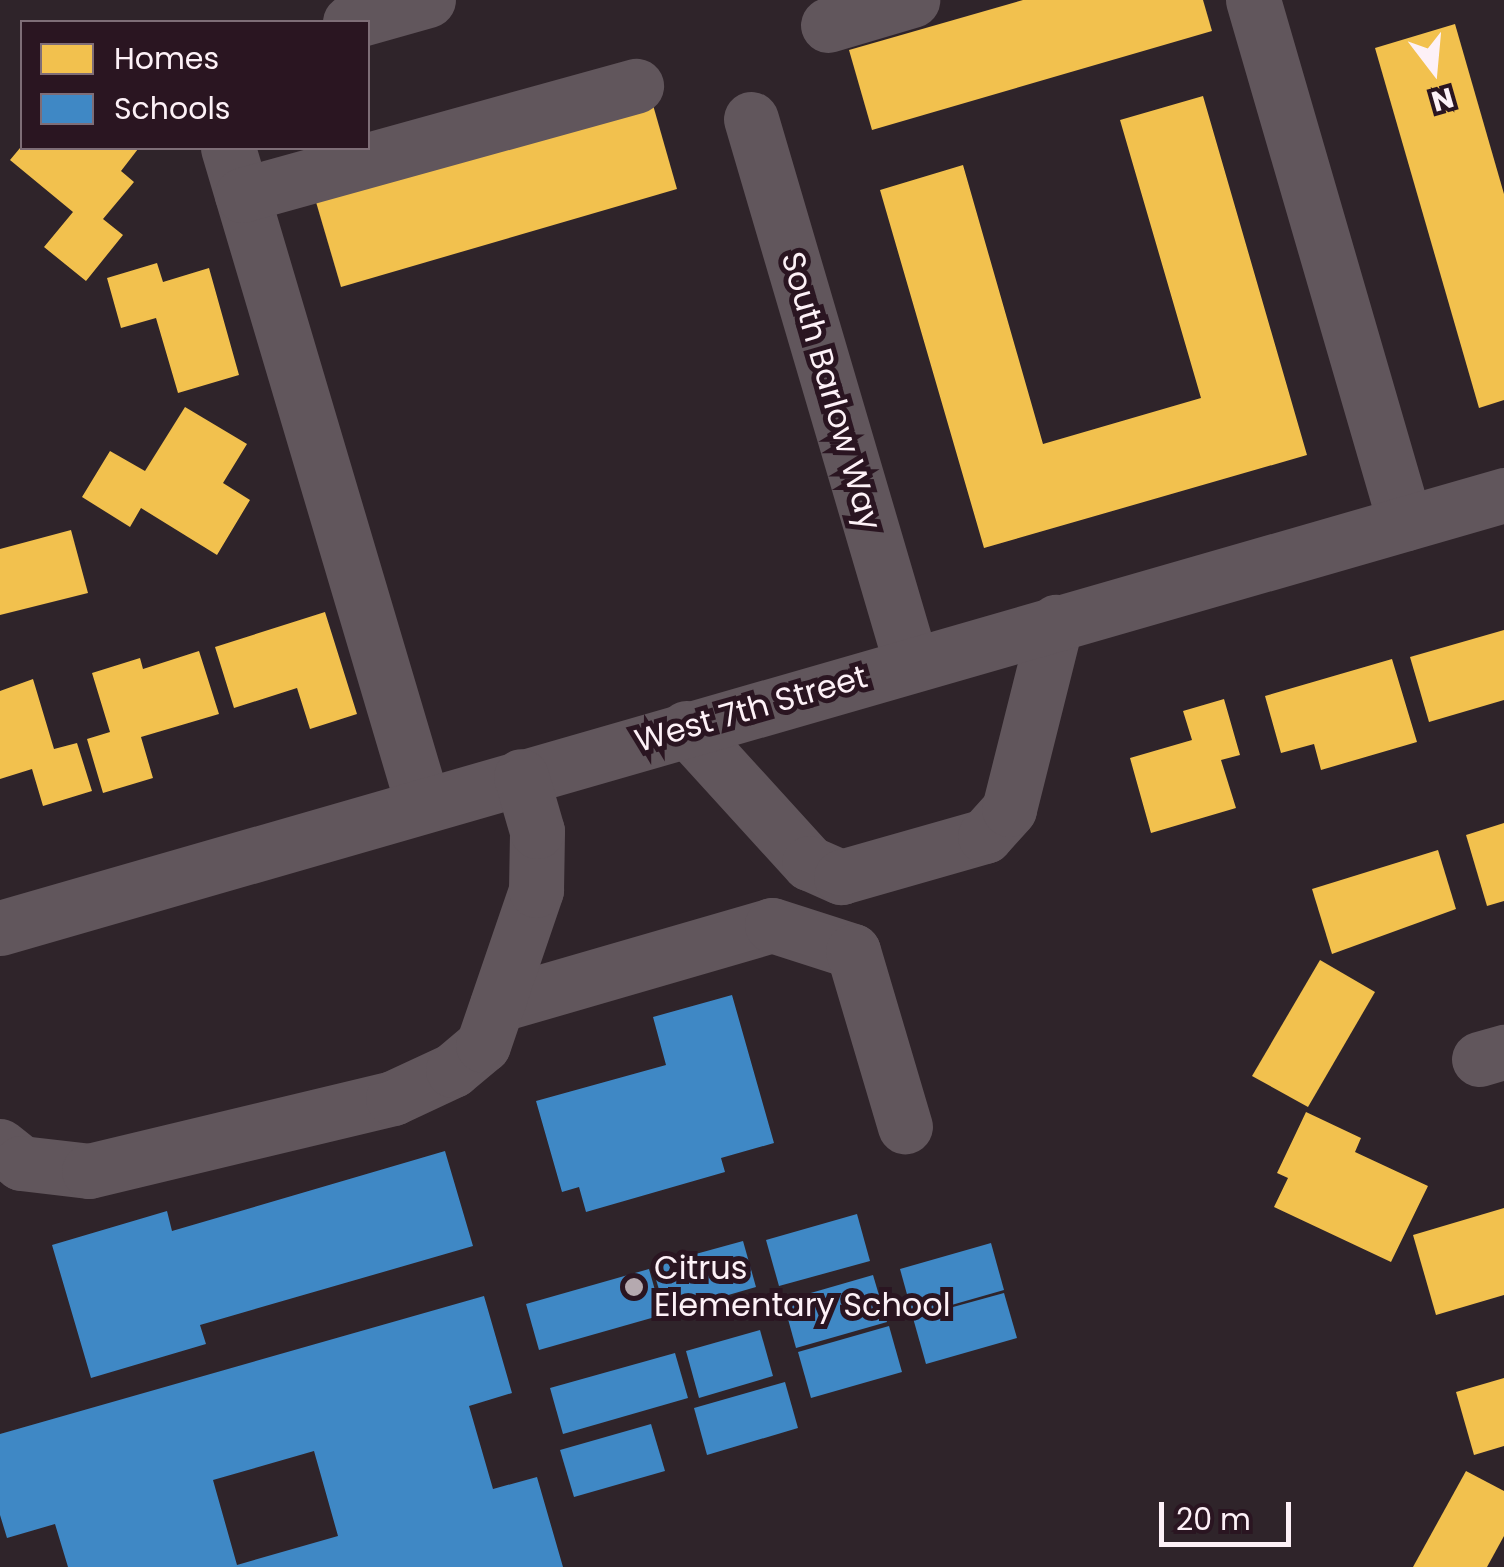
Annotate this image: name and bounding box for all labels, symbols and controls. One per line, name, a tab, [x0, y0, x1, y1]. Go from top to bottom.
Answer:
legend	[20, 20, 370, 150]
north arrow	[1384, 20, 1484, 120]
text: Homes	[114, 37, 219, 80]
text: N	[1427, 78, 1458, 121]
text: Schools	[114, 87, 230, 130]
street label: South Barlow Way	[773, 247, 889, 535]
street label: West 7th Street	[630, 657, 872, 761]
place label: Citrus Elementary School	[654, 1250, 951, 1325]
marker: Citrus Elementary School	[623, 1276, 645, 1298]
scale bar	[1164, 1482, 1296, 1544]
text: 20 m	[1176, 1498, 1251, 1541]

